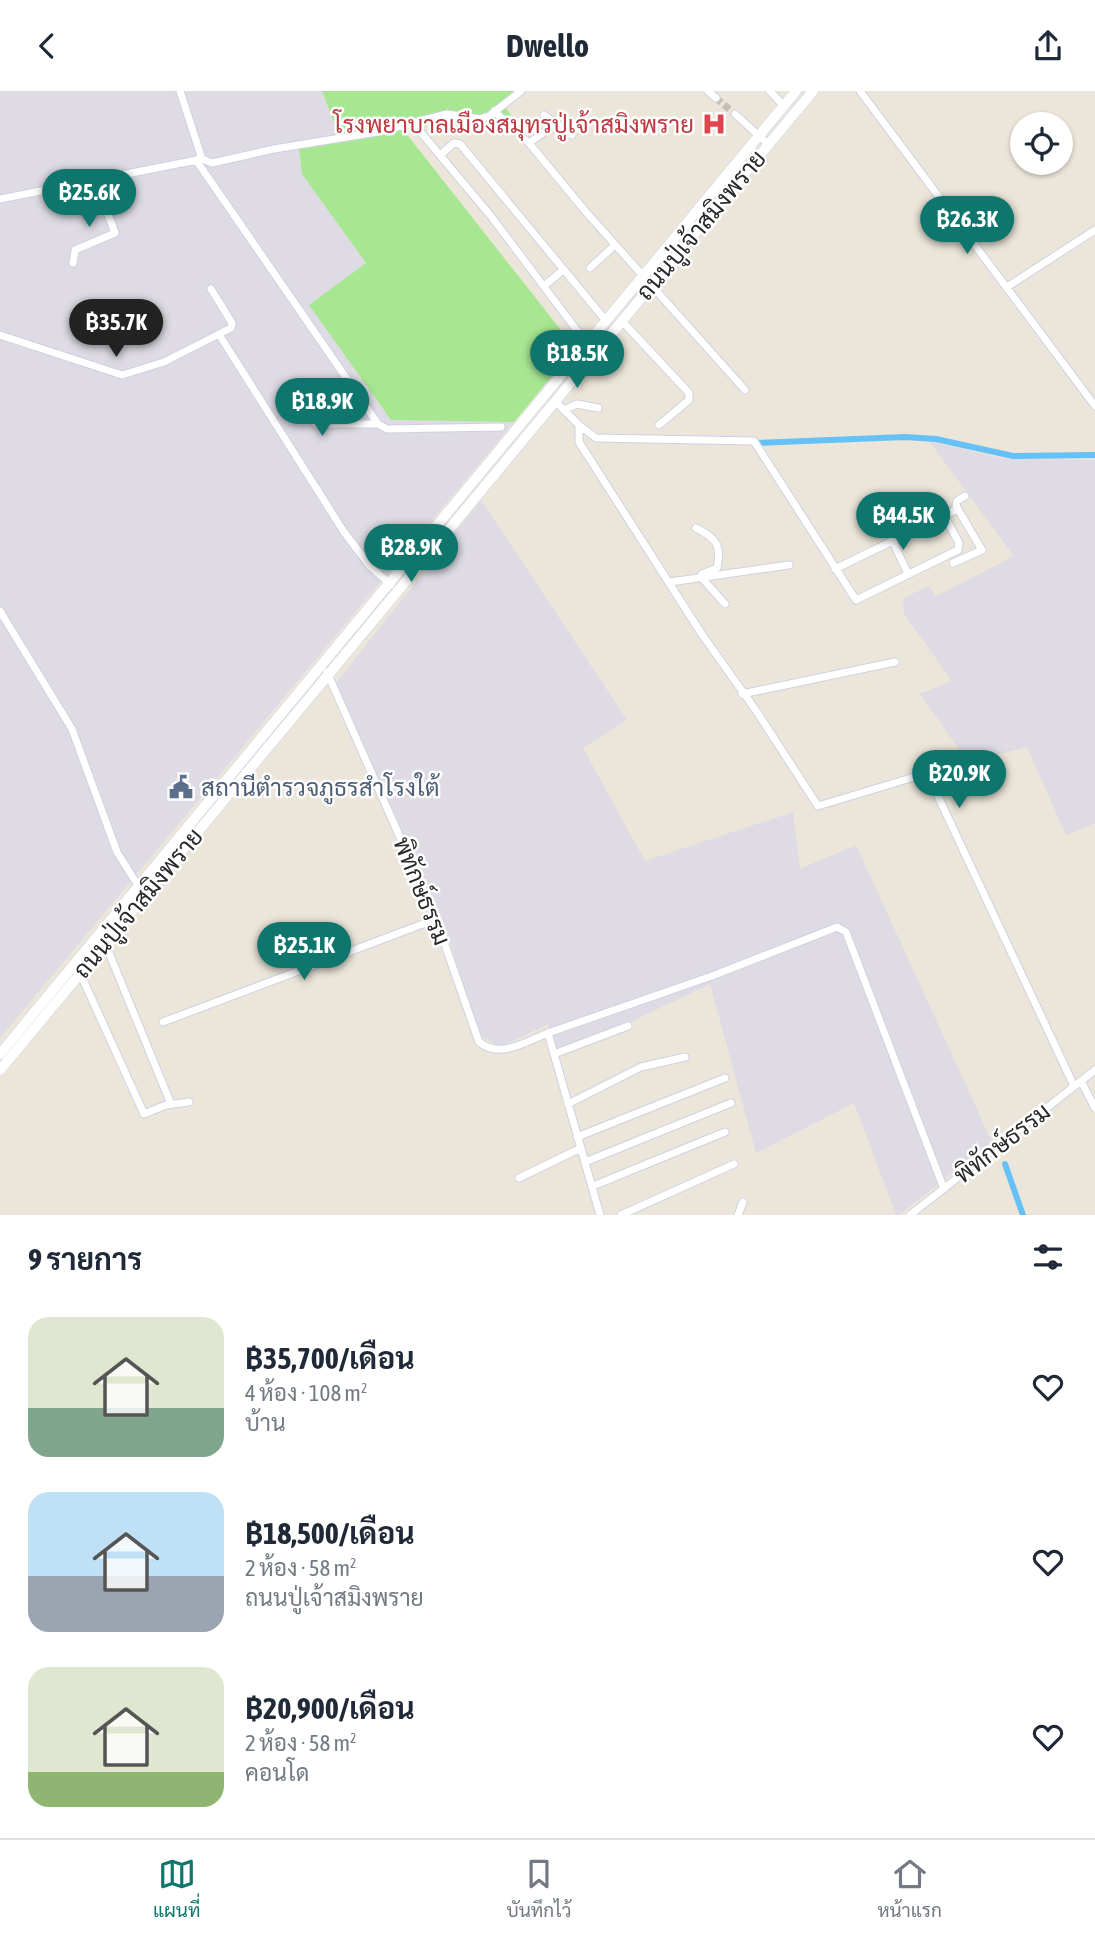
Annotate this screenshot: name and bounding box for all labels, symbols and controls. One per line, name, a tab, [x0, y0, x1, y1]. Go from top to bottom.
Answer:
icon: back	[28, 27, 66, 65]
text: Dwello	[506, 27, 589, 64]
icon: share	[1029, 27, 1067, 65]
place label: โรงพยาบาลเมืองสมุทรปู่เจ้าสมิงพราย	[332, 109, 694, 142]
hospital icon: โรงพยาบาลเมืองสมุทรปู่เจ้าสมิงพราย	[700, 110, 728, 138]
map controls	[1010, 112, 1073, 175]
button: locate	[1010, 112, 1073, 175]
street label: ถนนปู่เจ้าสมิงพราย	[630, 144, 774, 308]
pin: ฿25.6K	[32, 169, 146, 229]
text: ฿25.6K	[58, 179, 120, 205]
pin: ฿26.3K	[910, 197, 1024, 256]
text: ฿26.3K	[936, 206, 998, 232]
pin: ฿35.7K	[59, 299, 173, 359]
text: ฿35.7K	[85, 309, 147, 335]
pin: ฿18.5K	[520, 331, 634, 390]
text: ฿18.5K	[546, 340, 608, 366]
pin: ฿18.9K	[265, 379, 379, 438]
text: ฿18.9K	[291, 388, 353, 414]
pin: ฿44.5K	[846, 493, 960, 552]
text: ฿44.5K	[872, 502, 934, 528]
pin: ฿28.9K	[354, 525, 468, 584]
text: ฿28.9K	[380, 534, 442, 560]
pin: ฿20.9K	[902, 751, 1016, 810]
text: ฿20.9K	[928, 760, 990, 786]
place label: สถานีตำรวจภูธรสำโรงใต้	[201, 772, 440, 805]
public building icon: สถานีตำรวจภูธรสำโรงใต้	[167, 773, 195, 801]
street label: ถนนปู่เจ้าสมิงพราย	[67, 822, 211, 986]
street label: พิทักษ์ธรรม	[388, 832, 458, 949]
pin: ฿25.1K	[247, 923, 361, 982]
text: ฿25.1K	[273, 932, 335, 958]
street label: พิทักษ์ธรรม	[947, 1096, 1055, 1189]
icon: filters	[1029, 1238, 1067, 1276]
text: 9 รายการ	[28, 1242, 142, 1276]
text: ฿35,700/เดือน	[245, 1341, 415, 1375]
icon: home	[84, 1345, 168, 1429]
icon: heart	[1029, 1368, 1067, 1406]
text: 4 ห้อง · 108 m²	[245, 1380, 367, 1406]
text: บ้าน	[245, 1410, 286, 1436]
text: ฿18,500/เดือน	[245, 1516, 415, 1550]
icon: home	[84, 1520, 168, 1604]
icon: heart	[1029, 1543, 1067, 1581]
text: 2 ห้อง · 58 m²	[245, 1555, 357, 1581]
text: ถนนปู่เจ้าสมิงพราย	[245, 1585, 424, 1611]
text: ฿20,900/เดือน	[245, 1691, 415, 1725]
icon: home	[84, 1695, 168, 1779]
icon: heart	[1029, 1718, 1067, 1756]
text: 2 ห้อง · 58 m²	[245, 1730, 357, 1756]
text: คอนโด	[245, 1760, 309, 1786]
tab: แผนที่	[153, 1855, 200, 1921]
tab: บันทึกไว้	[506, 1855, 571, 1921]
tab: หน้าแรก	[877, 1855, 942, 1921]

